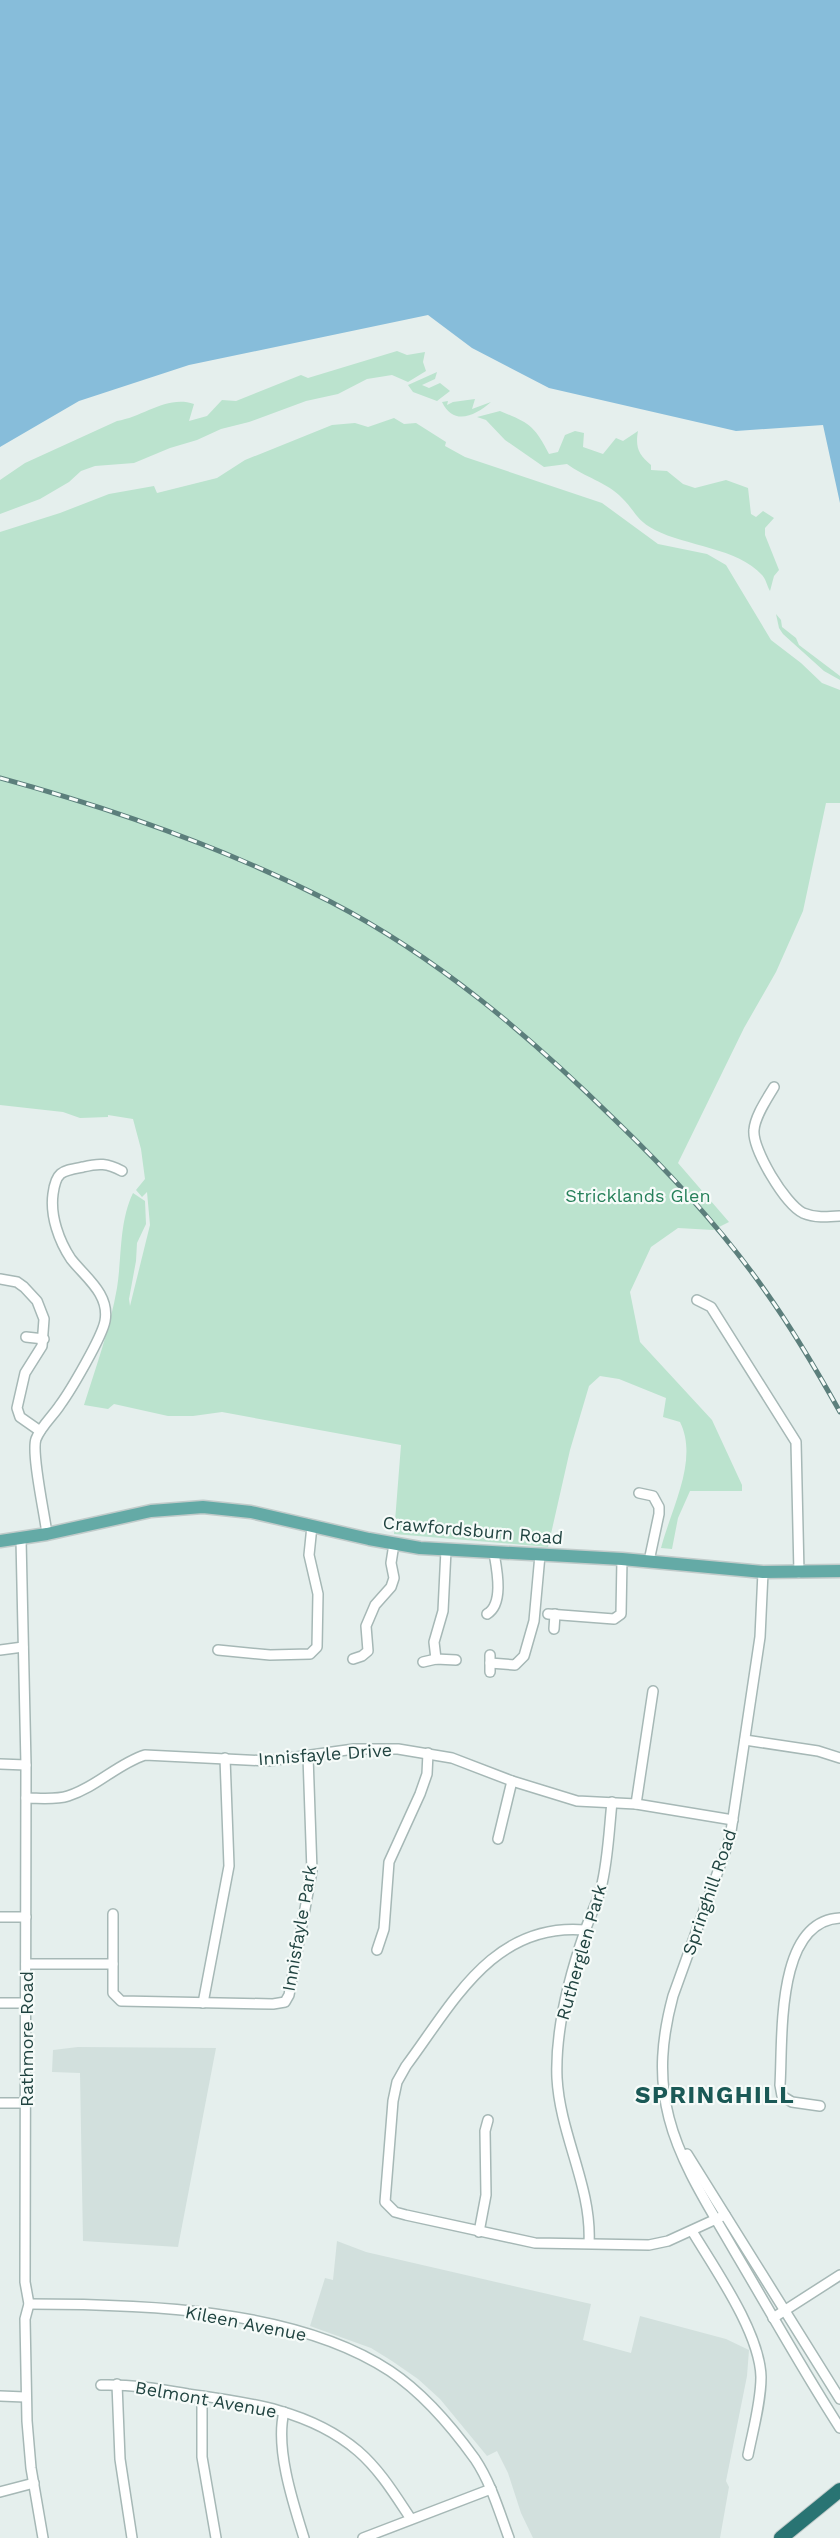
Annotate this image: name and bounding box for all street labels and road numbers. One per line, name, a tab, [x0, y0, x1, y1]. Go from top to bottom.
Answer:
street label: Crawfordsburn Road	[382, 1512, 564, 1548]
street label: Innisfayle Drive	[257, 1739, 393, 1769]
street label: Springhill Road	[678, 1826, 740, 1958]
street label: Innisfayle Park	[278, 1863, 320, 1993]
street label: Rutherglen Park	[552, 1882, 610, 2022]
street label: Rathmore Road	[16, 1971, 37, 2107]
street label: Kileen Avenue	[184, 2301, 308, 2345]
street label: Belmont Avenue	[134, 2376, 278, 2422]

